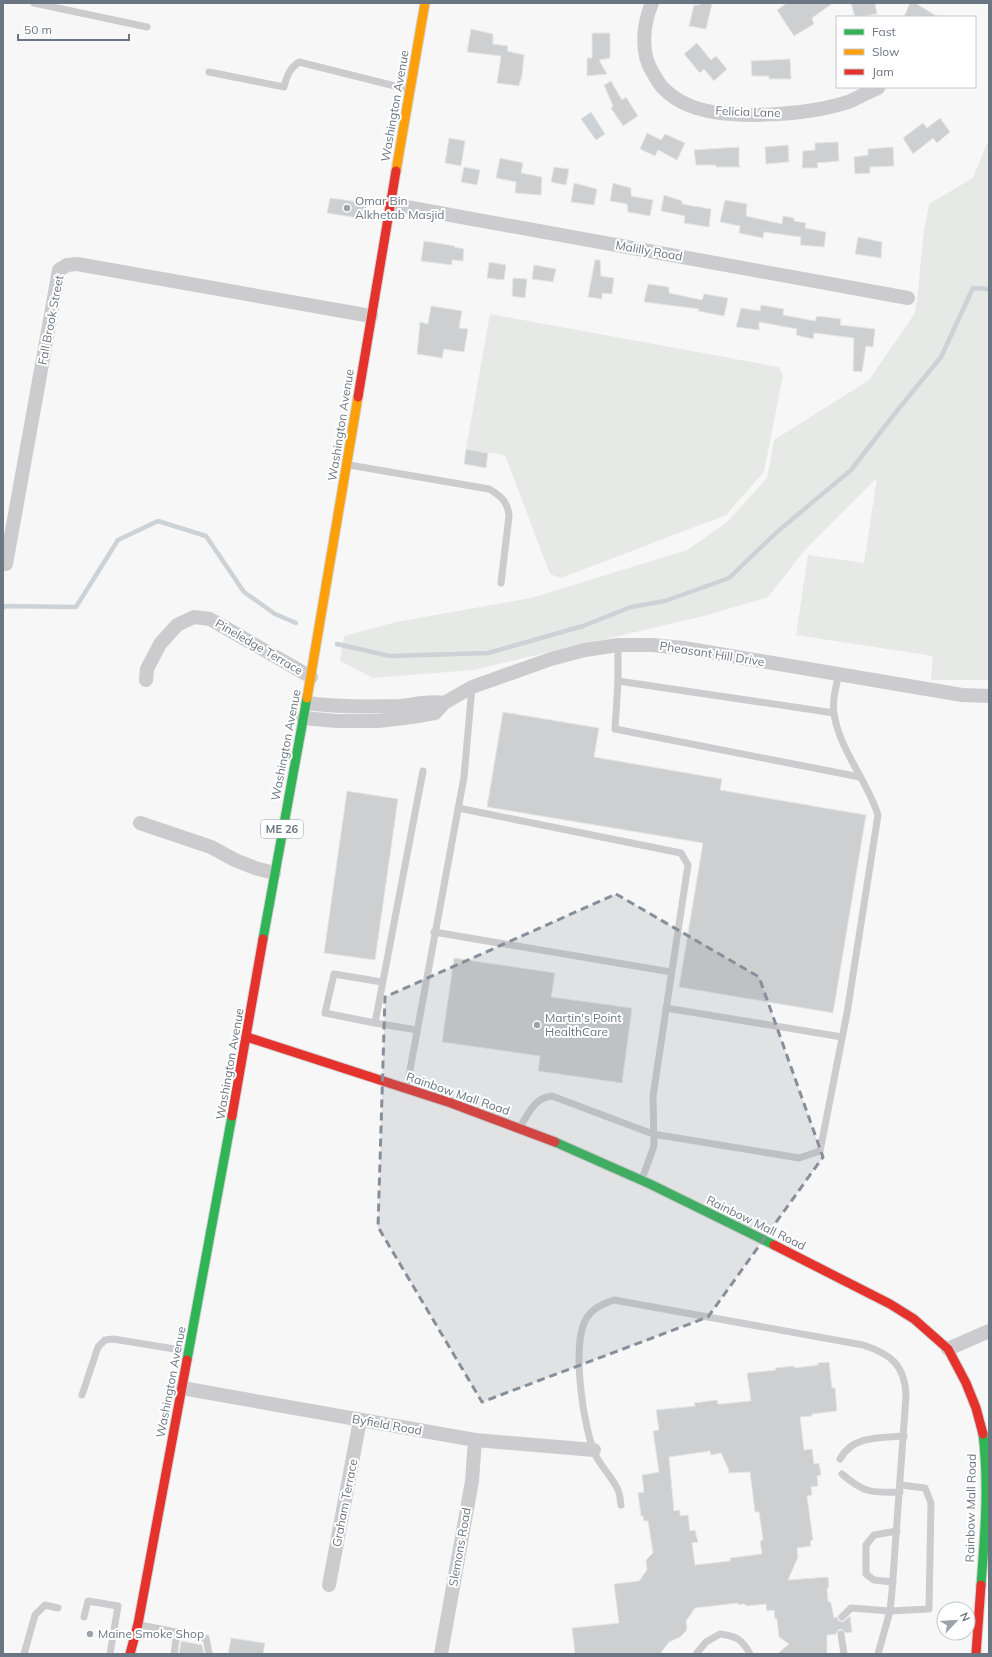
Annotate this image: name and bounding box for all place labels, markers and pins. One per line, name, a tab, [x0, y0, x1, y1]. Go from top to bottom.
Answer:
place label: Omar Bin Alkhetab Masjid	[355, 193, 445, 222]
marker: Omar Bin Alkhetab Masjid	[342, 203, 352, 213]
place label: Martin's Point HealthCare	[545, 1010, 621, 1039]
marker: Martin's Point HealthCare	[532, 1020, 542, 1030]
place label: Maine Smoke Shop	[98, 1626, 204, 1641]
marker: Maine Smoke Shop	[85, 1629, 95, 1639]

